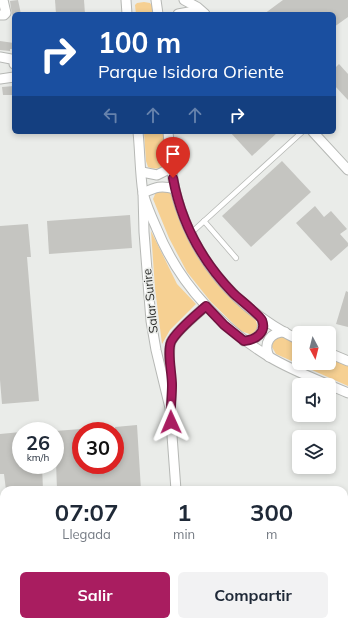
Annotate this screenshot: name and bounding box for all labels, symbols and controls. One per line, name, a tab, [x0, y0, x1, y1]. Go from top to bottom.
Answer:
text: 100 m	[98, 25, 181, 60]
icon: right	[32, 28, 84, 80]
text: Parque Isidora Oriente	[98, 60, 284, 83]
icon: left	[100, 104, 122, 126]
icon: ahead	[142, 104, 164, 126]
icon: ahead	[184, 104, 206, 126]
icon: right	[226, 104, 248, 126]
pin	[156, 137, 190, 178]
icon: arrive	[162, 143, 184, 165]
street label: Salar Surire	[139, 268, 161, 334]
north arrow	[292, 326, 336, 370]
map controls	[292, 326, 336, 474]
button: sound	[292, 378, 336, 422]
position arrow	[150, 401, 192, 443]
speed limit sign: 30	[72, 422, 124, 474]
text: 26	[26, 430, 50, 455]
button: layers	[292, 430, 336, 474]
text: km/h	[27, 451, 49, 464]
text: 07:07	[55, 497, 118, 527]
text: 1	[177, 497, 191, 527]
text: 300	[250, 497, 293, 527]
text: Llegada	[62, 526, 111, 542]
text: min	[173, 526, 195, 542]
text: m	[266, 526, 277, 542]
button: Salir	[20, 572, 170, 618]
button: Compartir	[178, 572, 328, 618]

